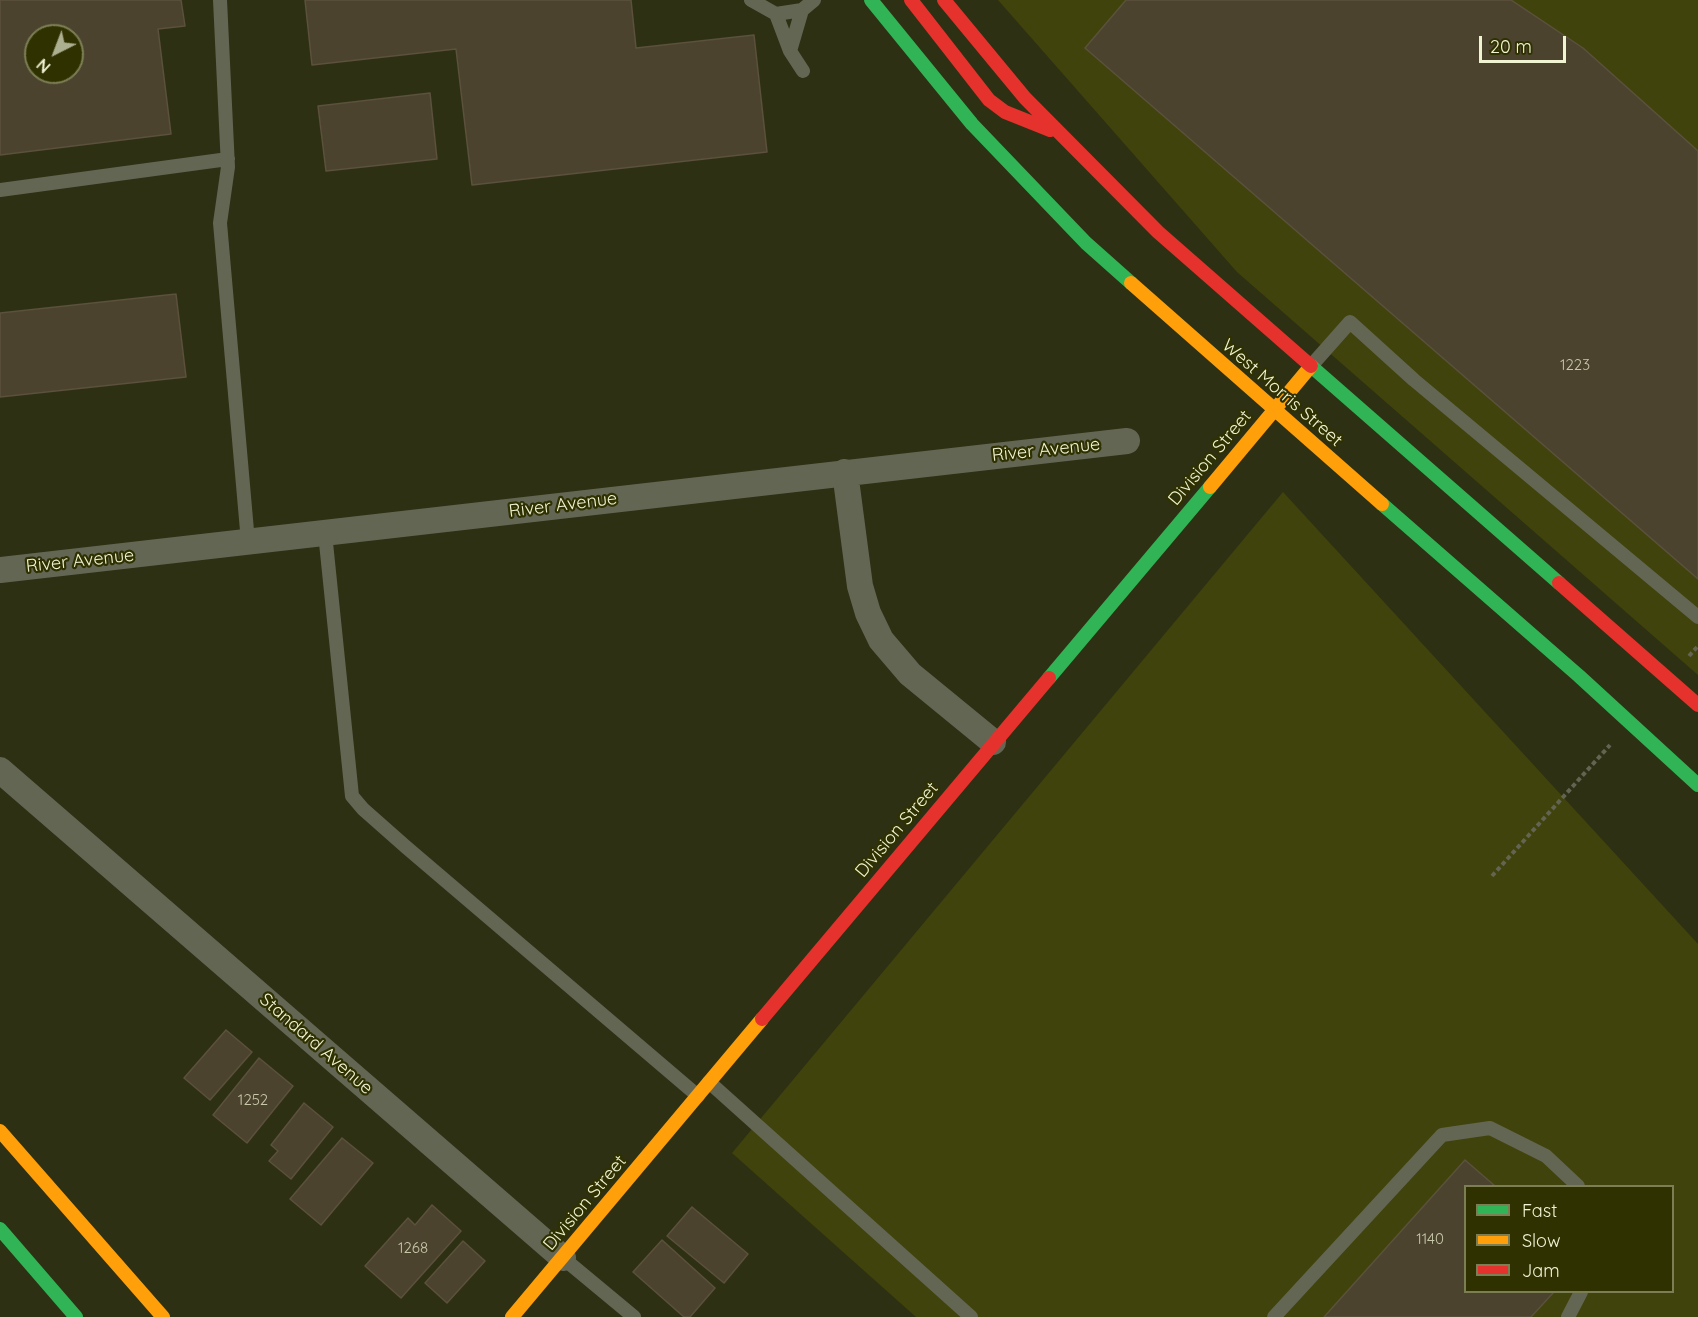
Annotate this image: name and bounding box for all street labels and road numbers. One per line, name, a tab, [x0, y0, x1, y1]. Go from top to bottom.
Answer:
street label: West Morris Street	[1217, 335, 1347, 451]
street label: Division Street	[1164, 406, 1256, 510]
street label: River Avenue	[991, 434, 1101, 466]
street label: River Avenue	[508, 488, 618, 522]
street label: River Avenue	[25, 545, 135, 577]
street label: Division Street	[851, 778, 943, 882]
street label: Standard Avenue	[255, 989, 377, 1099]
street label: Division Street	[539, 1151, 631, 1255]

